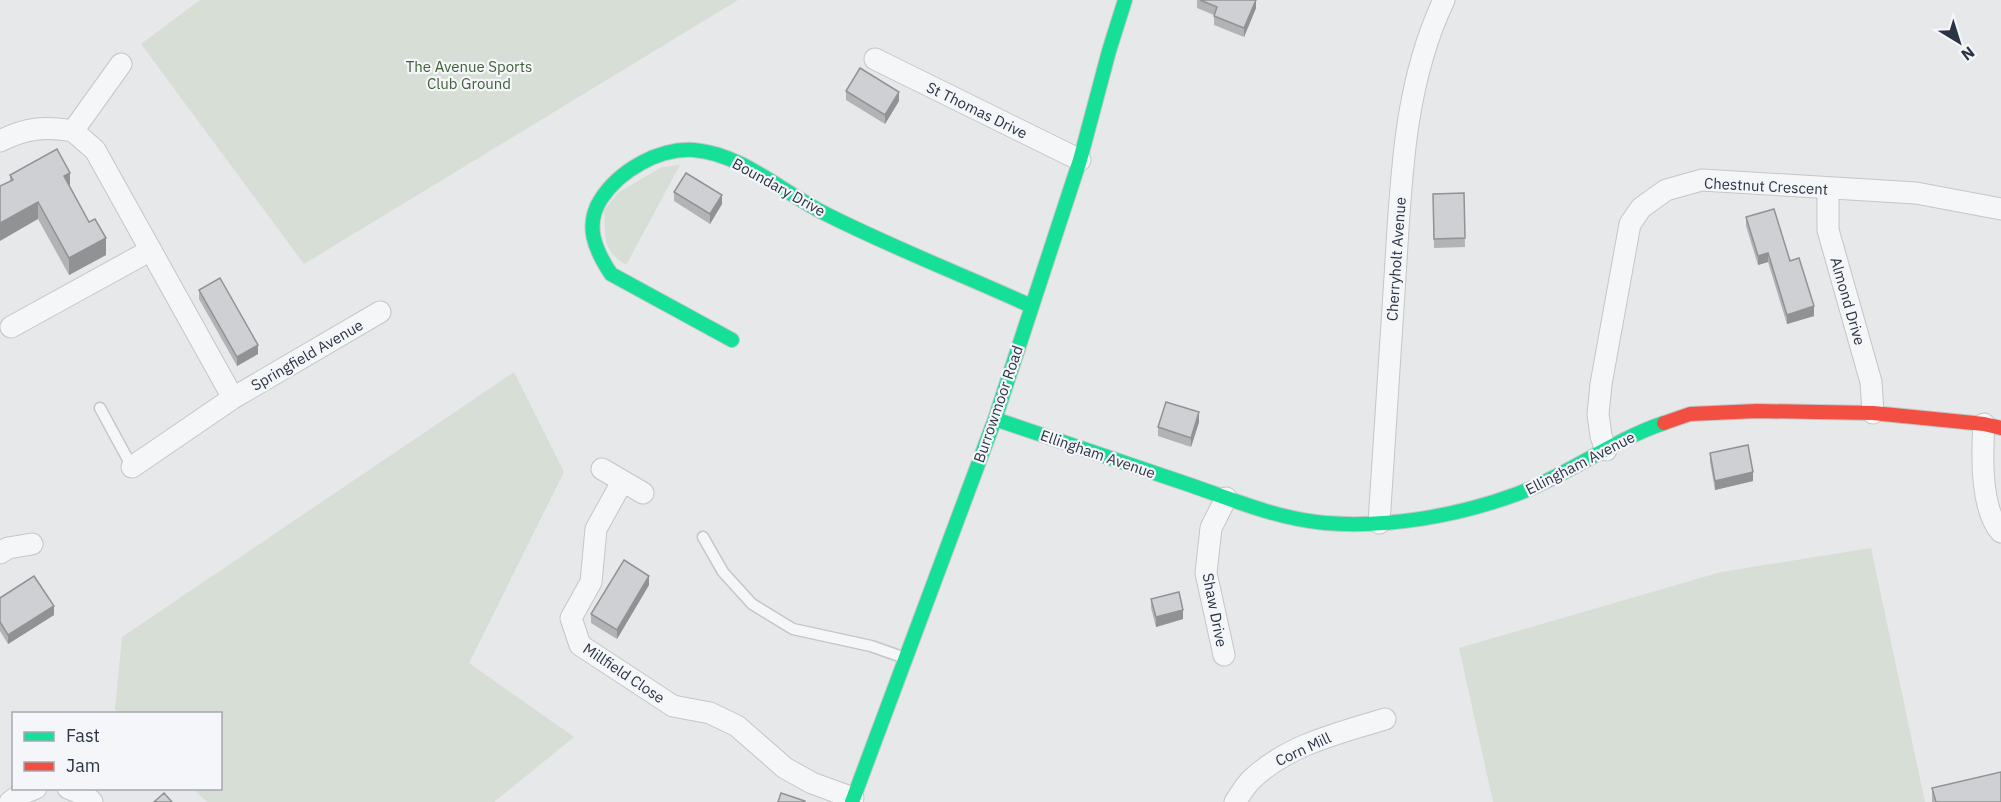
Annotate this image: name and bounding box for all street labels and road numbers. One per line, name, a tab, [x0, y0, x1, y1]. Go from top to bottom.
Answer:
street label: St Thomas Drive	[923, 77, 1031, 143]
street label: Boundary Drive	[729, 154, 829, 220]
street label: Chestnut Crescent	[1704, 173, 1828, 199]
street label: Cherryholt Avenue	[1382, 196, 1410, 322]
street label: Almond Drive	[1826, 255, 1870, 347]
street label: Springfield Avenue	[248, 315, 366, 395]
street label: Burrowmoor Road	[969, 343, 1027, 465]
street label: Ellingham Avenue	[1038, 425, 1158, 483]
street label: Ellingham Avenue	[1522, 427, 1638, 499]
street label: Shaw Drive	[1199, 571, 1231, 649]
street label: Millfield Close	[580, 639, 668, 707]
street label: Corn Mill	[1272, 728, 1334, 770]

